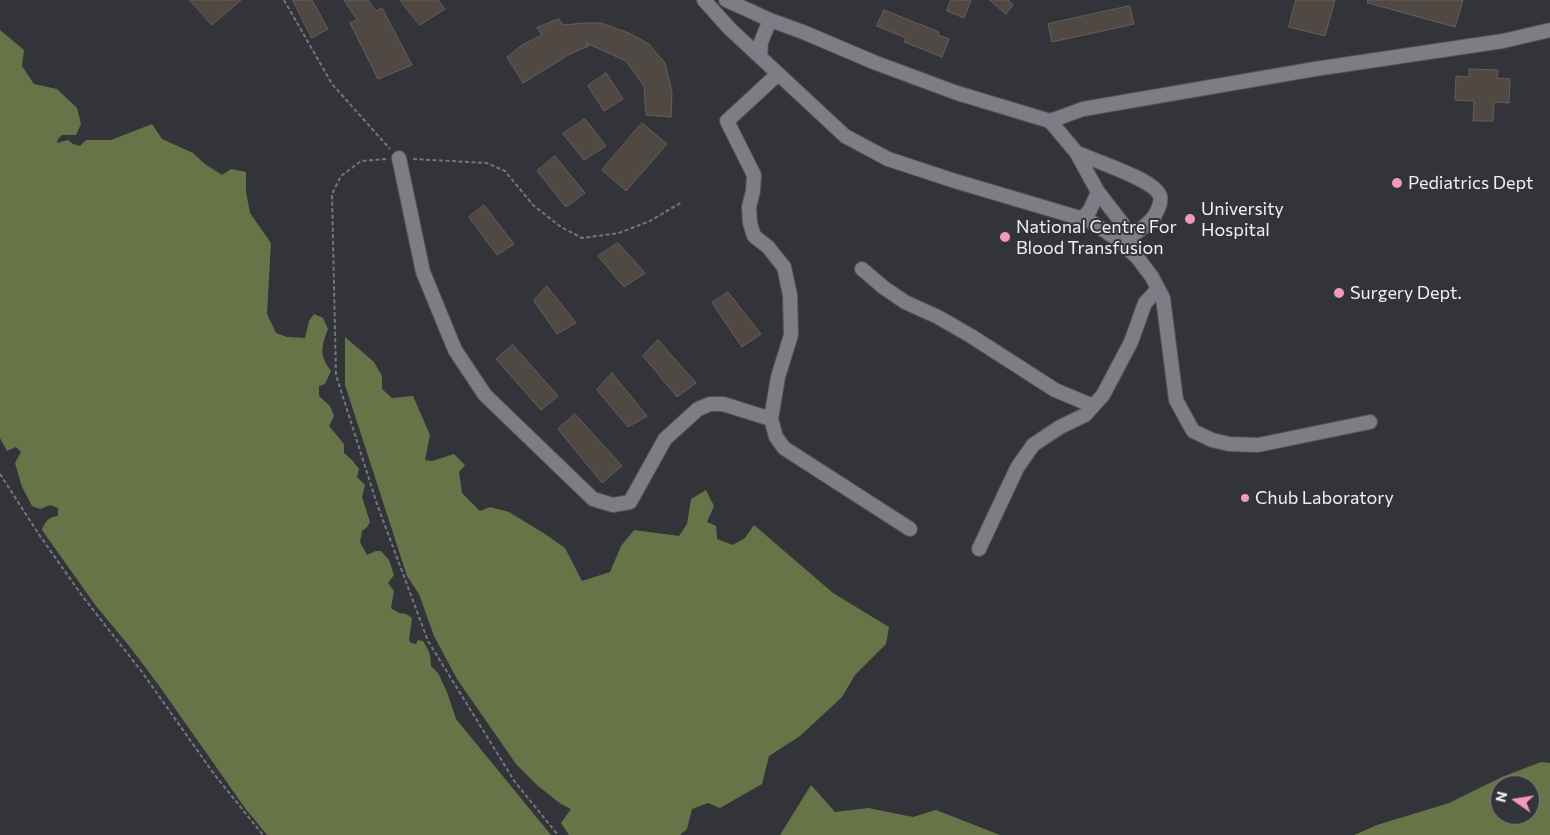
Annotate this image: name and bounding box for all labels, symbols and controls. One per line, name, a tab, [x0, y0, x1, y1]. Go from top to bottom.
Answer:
place label: Pediatrics Dept	[1408, 172, 1533, 194]
marker: Pediatrics Dept	[1390, 176, 1404, 190]
place label: University Hospital	[1201, 198, 1284, 240]
marker: University Hospital	[1183, 212, 1197, 226]
place label: National Centre For Blood Transfusion	[1016, 216, 1177, 258]
marker: National Centre For Blood Transfusion	[998, 230, 1012, 244]
place label: Surgery Dept.	[1350, 282, 1462, 304]
marker: Surgery Dept.	[1332, 286, 1346, 300]
place label: Chub Laboratory	[1255, 487, 1394, 509]
marker: Chub Laboratory	[1239, 492, 1251, 504]
north arrow	[1490, 775, 1540, 825]
text: N	[1491, 790, 1510, 804]

